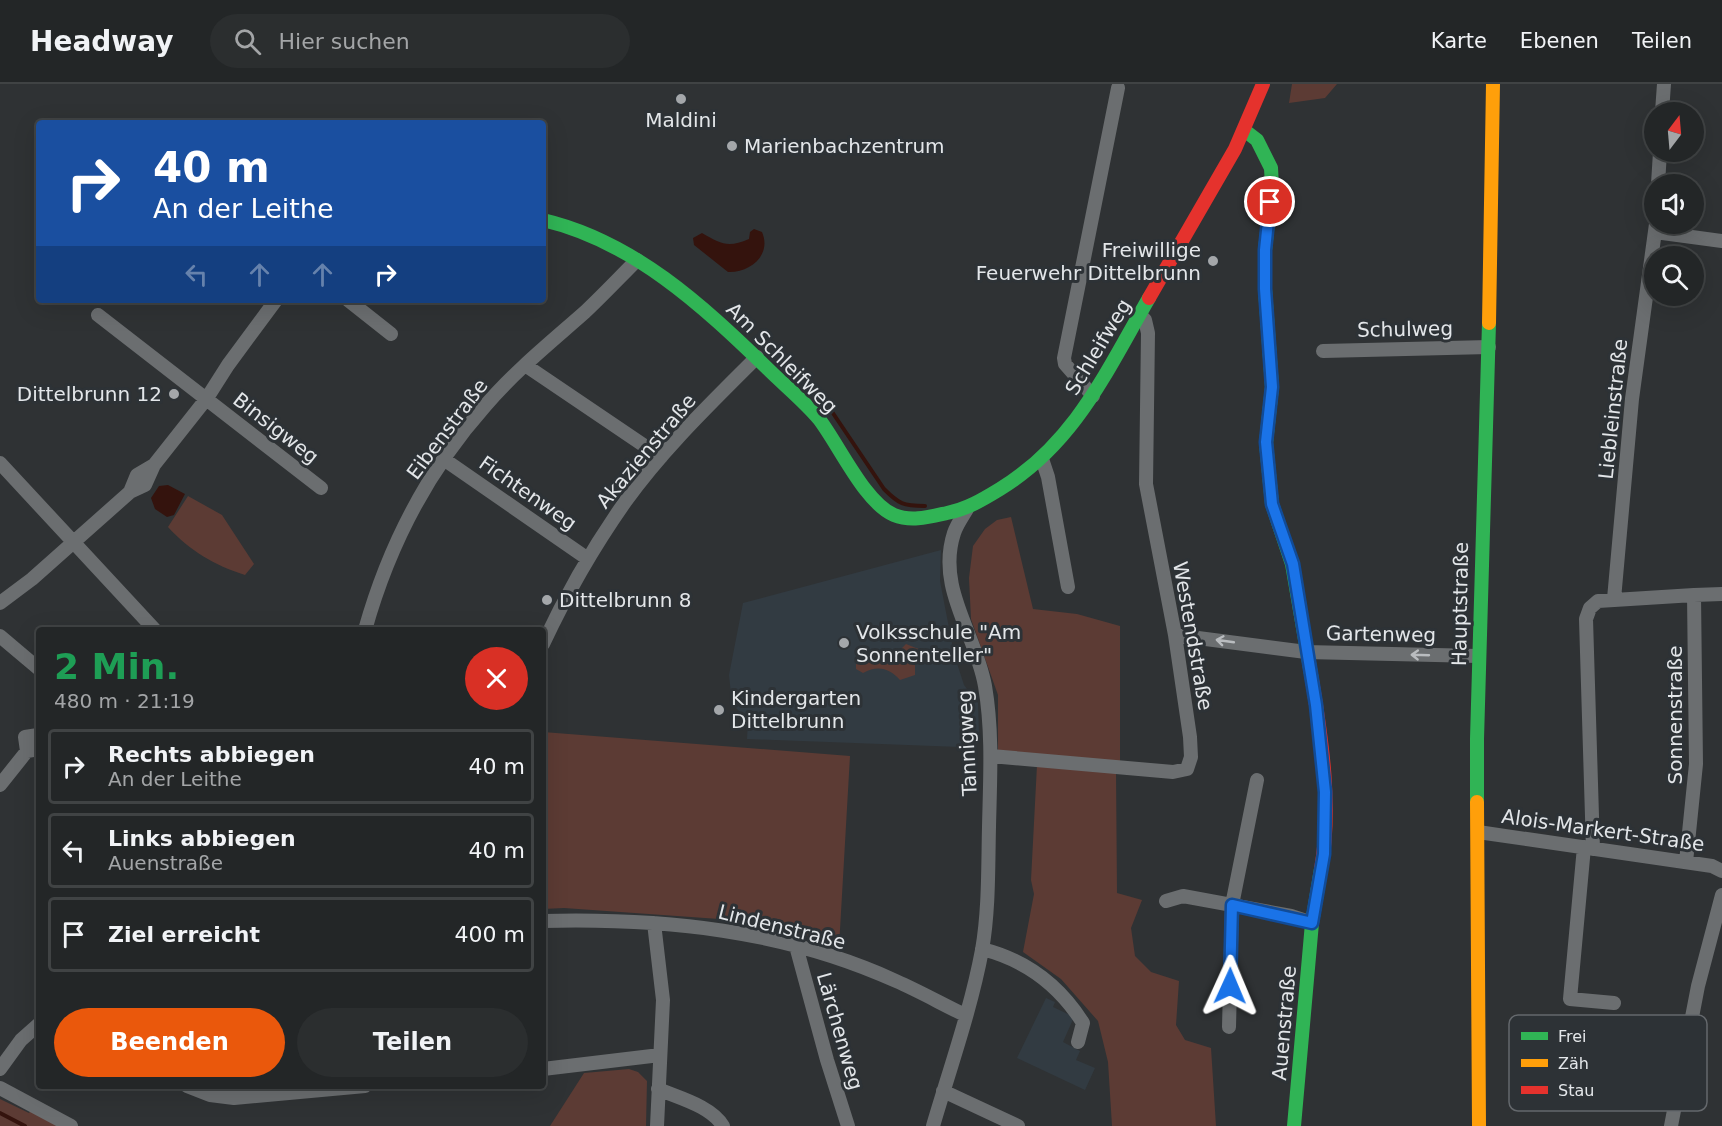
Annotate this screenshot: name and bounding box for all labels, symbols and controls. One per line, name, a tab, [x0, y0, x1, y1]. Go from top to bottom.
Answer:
search box	[210, 14, 630, 68]
text: Headway	[30, 25, 174, 58]
icon: search	[231, 25, 264, 58]
text: Hier suchen	[279, 29, 410, 54]
text: Karte	[1431, 29, 1487, 53]
text: Ebenen	[1520, 29, 1599, 53]
text: Teilen	[1632, 29, 1692, 53]
marker: Maldini	[674, 92, 688, 106]
north arrow	[1644, 102, 1704, 162]
map controls	[1644, 102, 1704, 306]
place label: Maldini	[645, 108, 717, 132]
place label: Marienbachzentrum	[744, 134, 945, 158]
marker: Marienbachzentrum	[725, 139, 739, 153]
text: 40 m	[153, 143, 270, 192]
icon: right	[54, 144, 132, 222]
button: sound	[1644, 174, 1704, 234]
pin	[1244, 176, 1295, 227]
icon: arrive	[1253, 185, 1286, 218]
text: An der Leithe	[153, 193, 334, 224]
place label: Freiwillige Feuerwehr Dittelbrunn	[976, 238, 1201, 285]
button: search	[1644, 246, 1704, 306]
marker: Freiwillige Feuerwehr Dittelbrunn	[1206, 254, 1220, 268]
icon: left	[180, 258, 213, 291]
icon: ahead	[243, 258, 276, 291]
icon: ahead	[306, 258, 339, 291]
icon: right	[369, 258, 402, 291]
street label: Schleifweg	[1060, 295, 1136, 399]
street label: Am Schleifweg	[721, 297, 843, 419]
street label: Schulweg	[1357, 316, 1453, 342]
street label: Liebleinstraße	[1594, 337, 1632, 481]
street label: Eibenstraße	[401, 374, 493, 484]
place label: Dittelbrunn 12	[17, 382, 162, 406]
marker: Dittelbrunn 12	[167, 387, 181, 401]
street label: Binsigweg	[228, 387, 324, 469]
street label: Akazienstraße	[591, 389, 701, 513]
street label: Fichtenweg	[475, 451, 581, 535]
street label: Hauptstraße	[1447, 542, 1473, 666]
street label: Westendstraße	[1168, 560, 1218, 712]
place label: Dittelbrunn 8	[559, 588, 692, 612]
marker: Dittelbrunn 8	[540, 593, 554, 607]
place label: Volksschule "Am Sonnenteller"	[856, 620, 1021, 667]
street label: Gartenweg	[1326, 621, 1436, 647]
marker: Volksschule "Am Sonnenteller"	[837, 636, 851, 650]
one-way arrow	[1216, 636, 1236, 647]
text: 2 Min.	[54, 646, 179, 687]
street label: Sonnenstraße	[1663, 646, 1687, 784]
button: close	[465, 647, 528, 710]
one-way arrow	[1410, 649, 1430, 661]
place label: Kindergarten Dittelbrunn	[731, 686, 861, 733]
text: 480 m · 21:19	[54, 689, 195, 713]
street label: Tannigweg	[952, 689, 982, 798]
marker: Kindergarten Dittelbrunn	[712, 703, 726, 717]
text: Rechts abbiegen	[108, 742, 315, 767]
icon: right	[57, 750, 90, 783]
text: 40 m	[469, 754, 525, 779]
text: An der Leithe	[108, 767, 242, 791]
street label: Alois-Markert-Straße	[1500, 804, 1706, 856]
text: Links abbiegen	[108, 826, 296, 851]
icon: left	[57, 834, 90, 867]
text: 40 m	[469, 838, 525, 863]
text: Auenstraße	[108, 851, 223, 875]
street label: Lindenstraße	[716, 900, 848, 954]
icon: arrive	[57, 918, 90, 951]
text: Ziel erreicht	[108, 922, 260, 947]
text: 400 m	[455, 922, 525, 947]
position arrow	[1198, 954, 1262, 1018]
street label: Auenstraße	[1267, 965, 1301, 1081]
street label: Lärchenweg	[812, 969, 868, 1093]
button: Beenden	[54, 1008, 285, 1077]
button: Teilen	[297, 1008, 528, 1077]
legend	[1509, 1015, 1707, 1111]
text: Frei	[1558, 1027, 1587, 1046]
text: Zäh	[1558, 1054, 1589, 1073]
text: Stau	[1558, 1081, 1594, 1100]

